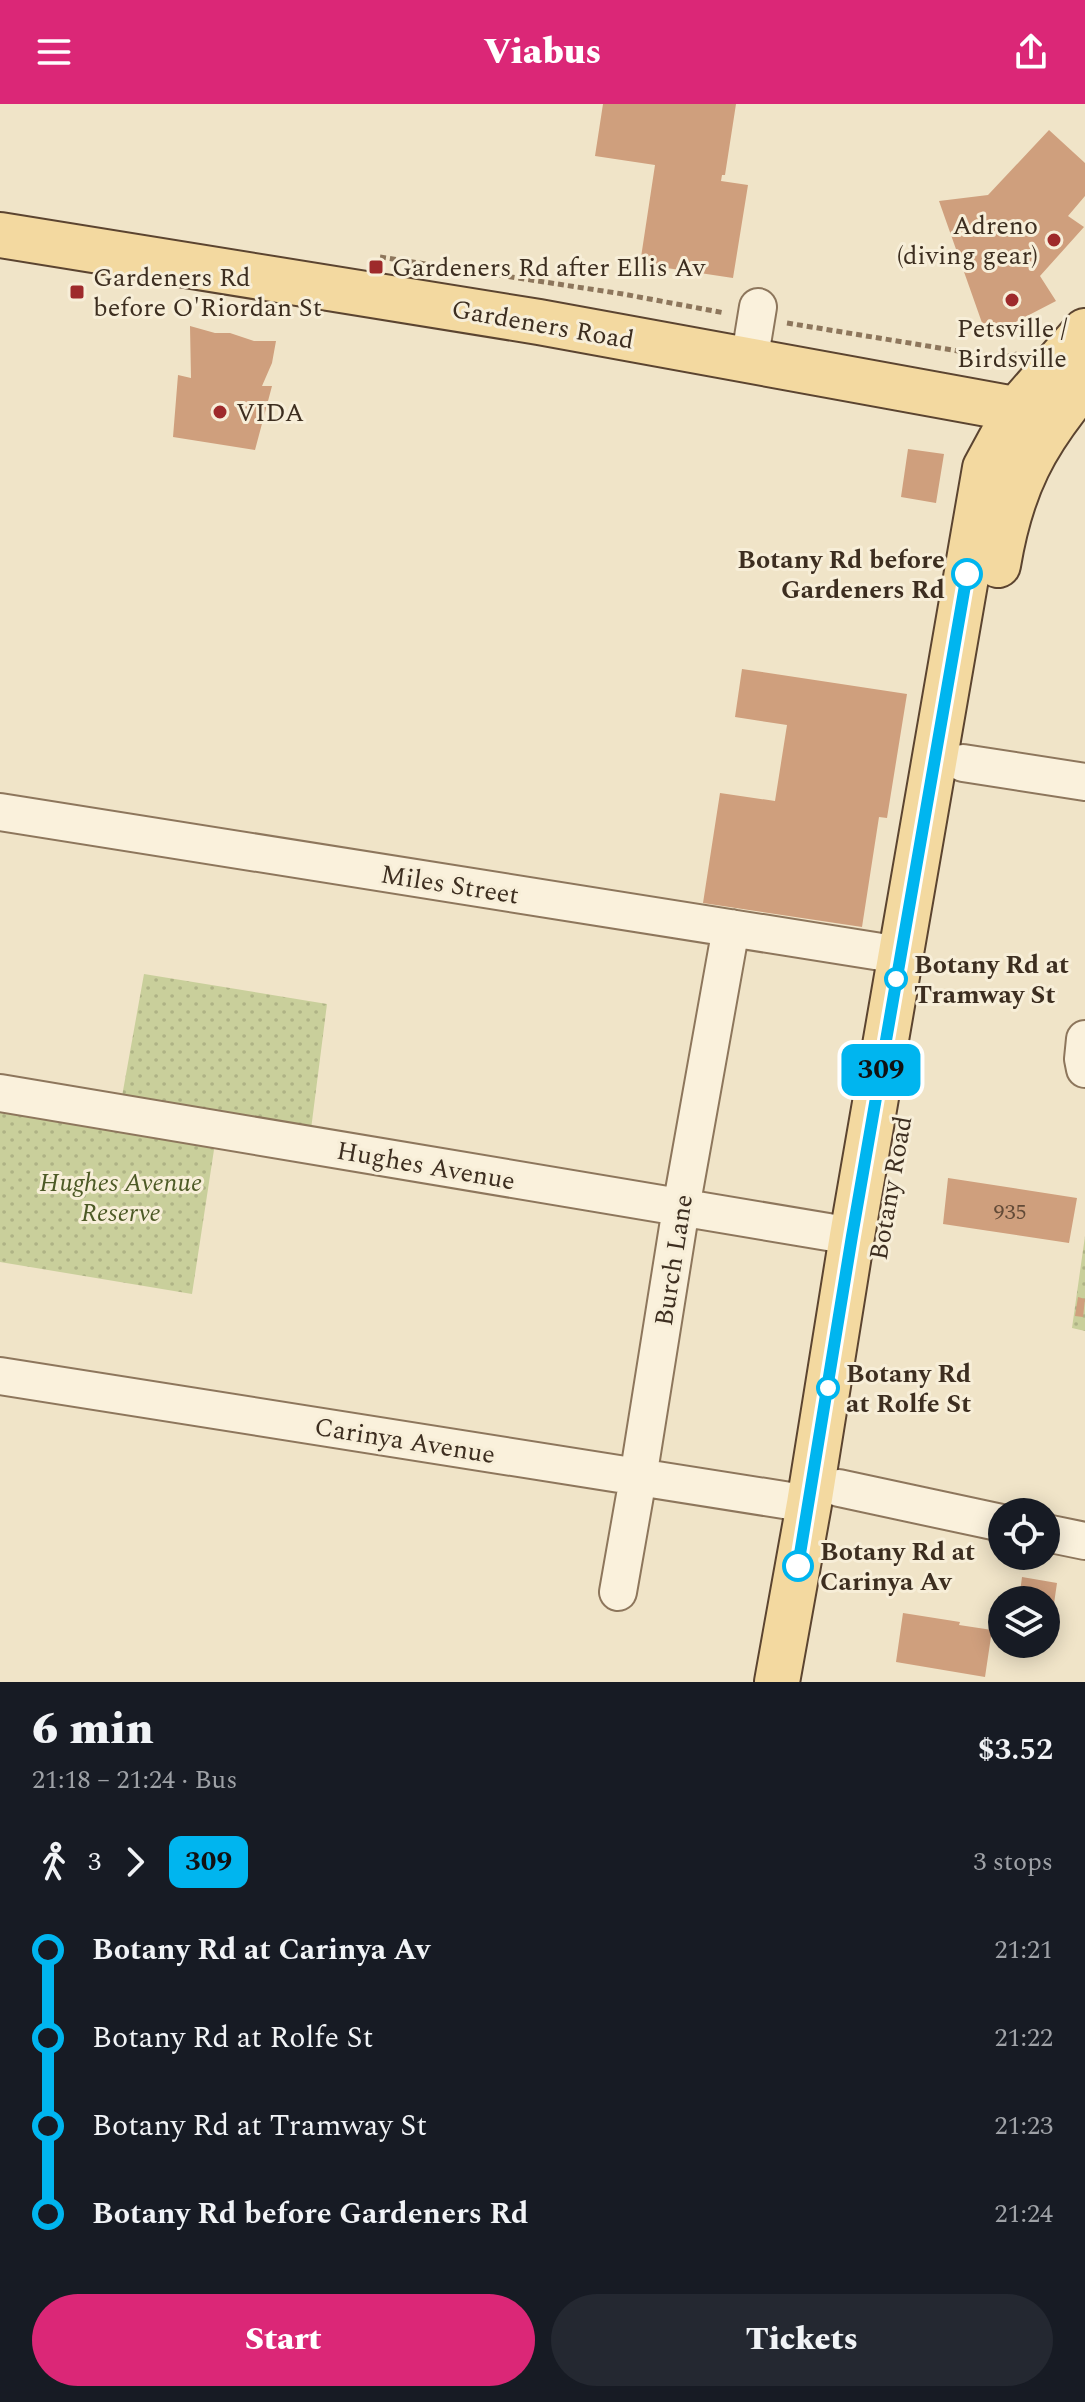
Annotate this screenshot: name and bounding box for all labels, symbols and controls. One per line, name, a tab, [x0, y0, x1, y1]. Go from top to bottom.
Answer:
text: Viabus	[484, 25, 601, 80]
icon: menu	[32, 30, 76, 74]
icon: share	[1009, 30, 1053, 74]
place label: Adreno (diving gear)	[897, 206, 1038, 276]
marker: Adreno (diving gear)	[1045, 231, 1063, 249]
place label: Gardeners Rd after Ellis Av	[392, 248, 707, 288]
place label: Gardeners Rd before O'Riordan St	[93, 258, 322, 328]
marker: Gardeners Rd after Ellis Av	[367, 258, 385, 276]
marker: Gardeners Rd before O'Riordan St	[68, 283, 86, 301]
street label: Gardeners Road	[449, 289, 637, 361]
marker: Petsville / Birdsville	[1003, 291, 1021, 309]
place label: Petsville / Birdsville	[957, 309, 1068, 379]
place label: VIDA	[236, 393, 304, 433]
marker: VIDA	[211, 403, 229, 421]
place label: Botany Rd before Gardeners Rd	[737, 540, 945, 610]
marker: Botany Rd before Gardeners Rd	[952, 559, 982, 589]
street label: Miles Street	[378, 854, 522, 916]
place label: Botany Rd at Tramway St	[914, 945, 1069, 1015]
marker: Botany Rd at Tramway St	[885, 968, 907, 990]
line badge: 309	[835, 1044, 927, 1096]
text: 309	[857, 1048, 905, 1091]
street label: Botany Road	[859, 1113, 923, 1263]
street label: Hughes Avenue	[333, 1131, 518, 1201]
park label: Hughes Avenue Reserve	[40, 1163, 202, 1233]
street label: Burch Lane	[644, 1191, 704, 1329]
house number: 935	[993, 1196, 1027, 1229]
place label: Botany Rd at Rolfe St	[846, 1354, 971, 1424]
marker: Botany Rd at Rolfe St	[817, 1377, 839, 1399]
street label: Carinya Avenue	[312, 1407, 498, 1475]
map controls	[988, 1498, 1060, 1658]
button: locate	[988, 1498, 1060, 1570]
place label: Botany Rd at Carinya Av	[820, 1532, 975, 1602]
marker: Botany Rd at Carinya Av	[783, 1551, 813, 1581]
button: layers	[988, 1586, 1060, 1658]
text: 6 min	[32, 1696, 154, 1763]
text: $3.52	[978, 1727, 1053, 1773]
text: 21:18 – 21:24 · Bus	[32, 1760, 237, 1800]
icon: walk	[32, 1840, 76, 1884]
icon: forward	[113, 1840, 157, 1884]
text: 309	[185, 1840, 232, 1883]
text: 3	[88, 1842, 101, 1882]
text: 3 stops	[973, 1842, 1053, 1882]
text: Botany Rd at Carinya Av	[92, 1927, 430, 1973]
text: 21:21	[994, 1930, 1053, 1970]
text: Botany Rd at Rolfe St	[92, 2015, 373, 2061]
text: 21:22	[994, 2018, 1053, 2058]
text: Botany Rd at Tramway St	[92, 2103, 427, 2149]
text: 21:23	[994, 2106, 1053, 2146]
text: Botany Rd before Gardeners Rd	[92, 2191, 529, 2237]
text: 21:24	[994, 2194, 1053, 2234]
button: Start	[32, 2294, 535, 2386]
button: Tickets	[551, 2294, 1053, 2386]

